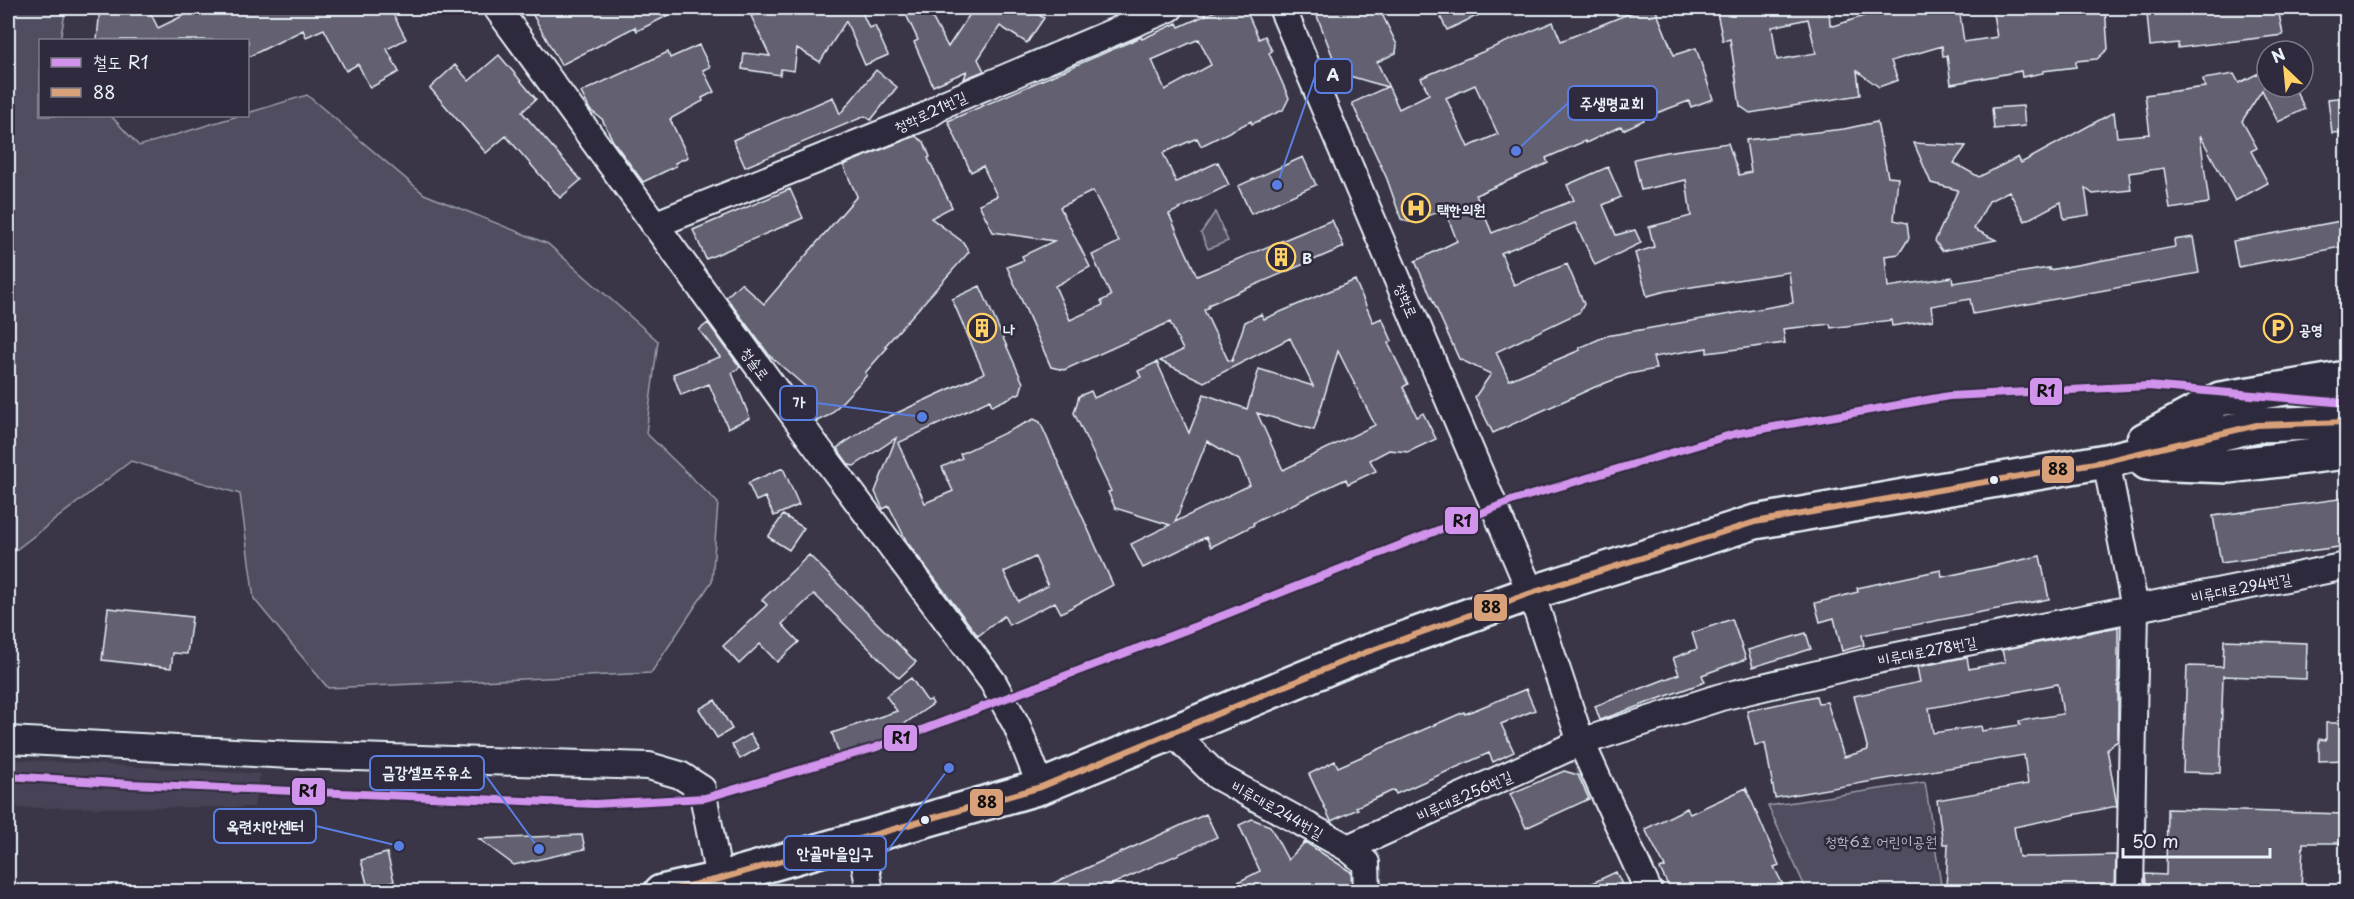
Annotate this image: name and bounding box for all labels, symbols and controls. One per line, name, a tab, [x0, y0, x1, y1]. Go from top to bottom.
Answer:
legend	[39, 39, 249, 117]
north arrow	[2255, 39, 2315, 99]
text: N	[2267, 41, 2289, 68]
text: 철도 R1	[93, 48, 149, 75]
callout: A	[1315, 59, 1352, 93]
text: A	[1327, 62, 1340, 86]
text: 88	[93, 78, 115, 105]
street label: 청학로21번길	[890, 84, 970, 138]
callout: 주생명교회	[1568, 86, 1657, 120]
text: 주생명교회	[1580, 90, 1644, 114]
hospital icon: 택한의원	[1400, 192, 1432, 224]
place label: 택한의원	[1437, 197, 1485, 220]
building icon: B	[1265, 241, 1297, 273]
place label: B	[1302, 246, 1312, 269]
street label: 청학로	[1389, 279, 1425, 321]
building icon: 나	[966, 312, 998, 344]
parking icon: 공영	[2262, 312, 2294, 344]
place label: 나	[1003, 317, 1016, 340]
place label: 공영	[2299, 317, 2323, 340]
street label: 청솔로	[736, 342, 776, 384]
line badge: R1	[2029, 377, 2063, 406]
text: R1	[2037, 378, 2056, 402]
callout: 가	[780, 386, 817, 420]
text: 가	[793, 389, 806, 413]
line badge: 88	[2041, 455, 2075, 484]
text: 88	[2048, 456, 2068, 480]
unlabelled marker	[1988, 474, 2000, 486]
line badge: R1	[1444, 506, 1479, 535]
text: R1	[1453, 508, 1472, 532]
street label: 비류대로294번길	[2189, 566, 2293, 608]
line badge: 88	[1473, 593, 1508, 622]
text: 88	[1481, 594, 1501, 618]
street label: 비류대로278번길	[1876, 629, 1978, 671]
line badge: R1	[883, 724, 918, 752]
text: R1	[892, 725, 911, 749]
callout: 금강셀프주유소	[370, 756, 484, 790]
text: 금강셀프주유소	[382, 759, 472, 783]
street label: 비류대로256번길	[1412, 764, 1516, 826]
street label: 비류대로244번길	[1228, 774, 1328, 844]
line badge: R1	[291, 777, 326, 806]
text: R1	[299, 778, 318, 802]
line badge: 88	[969, 788, 1004, 817]
text: 88	[977, 789, 997, 813]
callout: 옥련치안센터	[214, 809, 316, 843]
text: 옥련치안센터	[226, 813, 304, 837]
unlabelled marker	[919, 814, 931, 826]
scale bar	[2123, 821, 2270, 859]
text: 50 m	[2132, 827, 2179, 854]
park label: 청학6호 어린이공원	[1825, 829, 1937, 852]
callout: 안골마을입구	[784, 836, 886, 870]
text: 안골마을입구	[796, 840, 874, 864]

